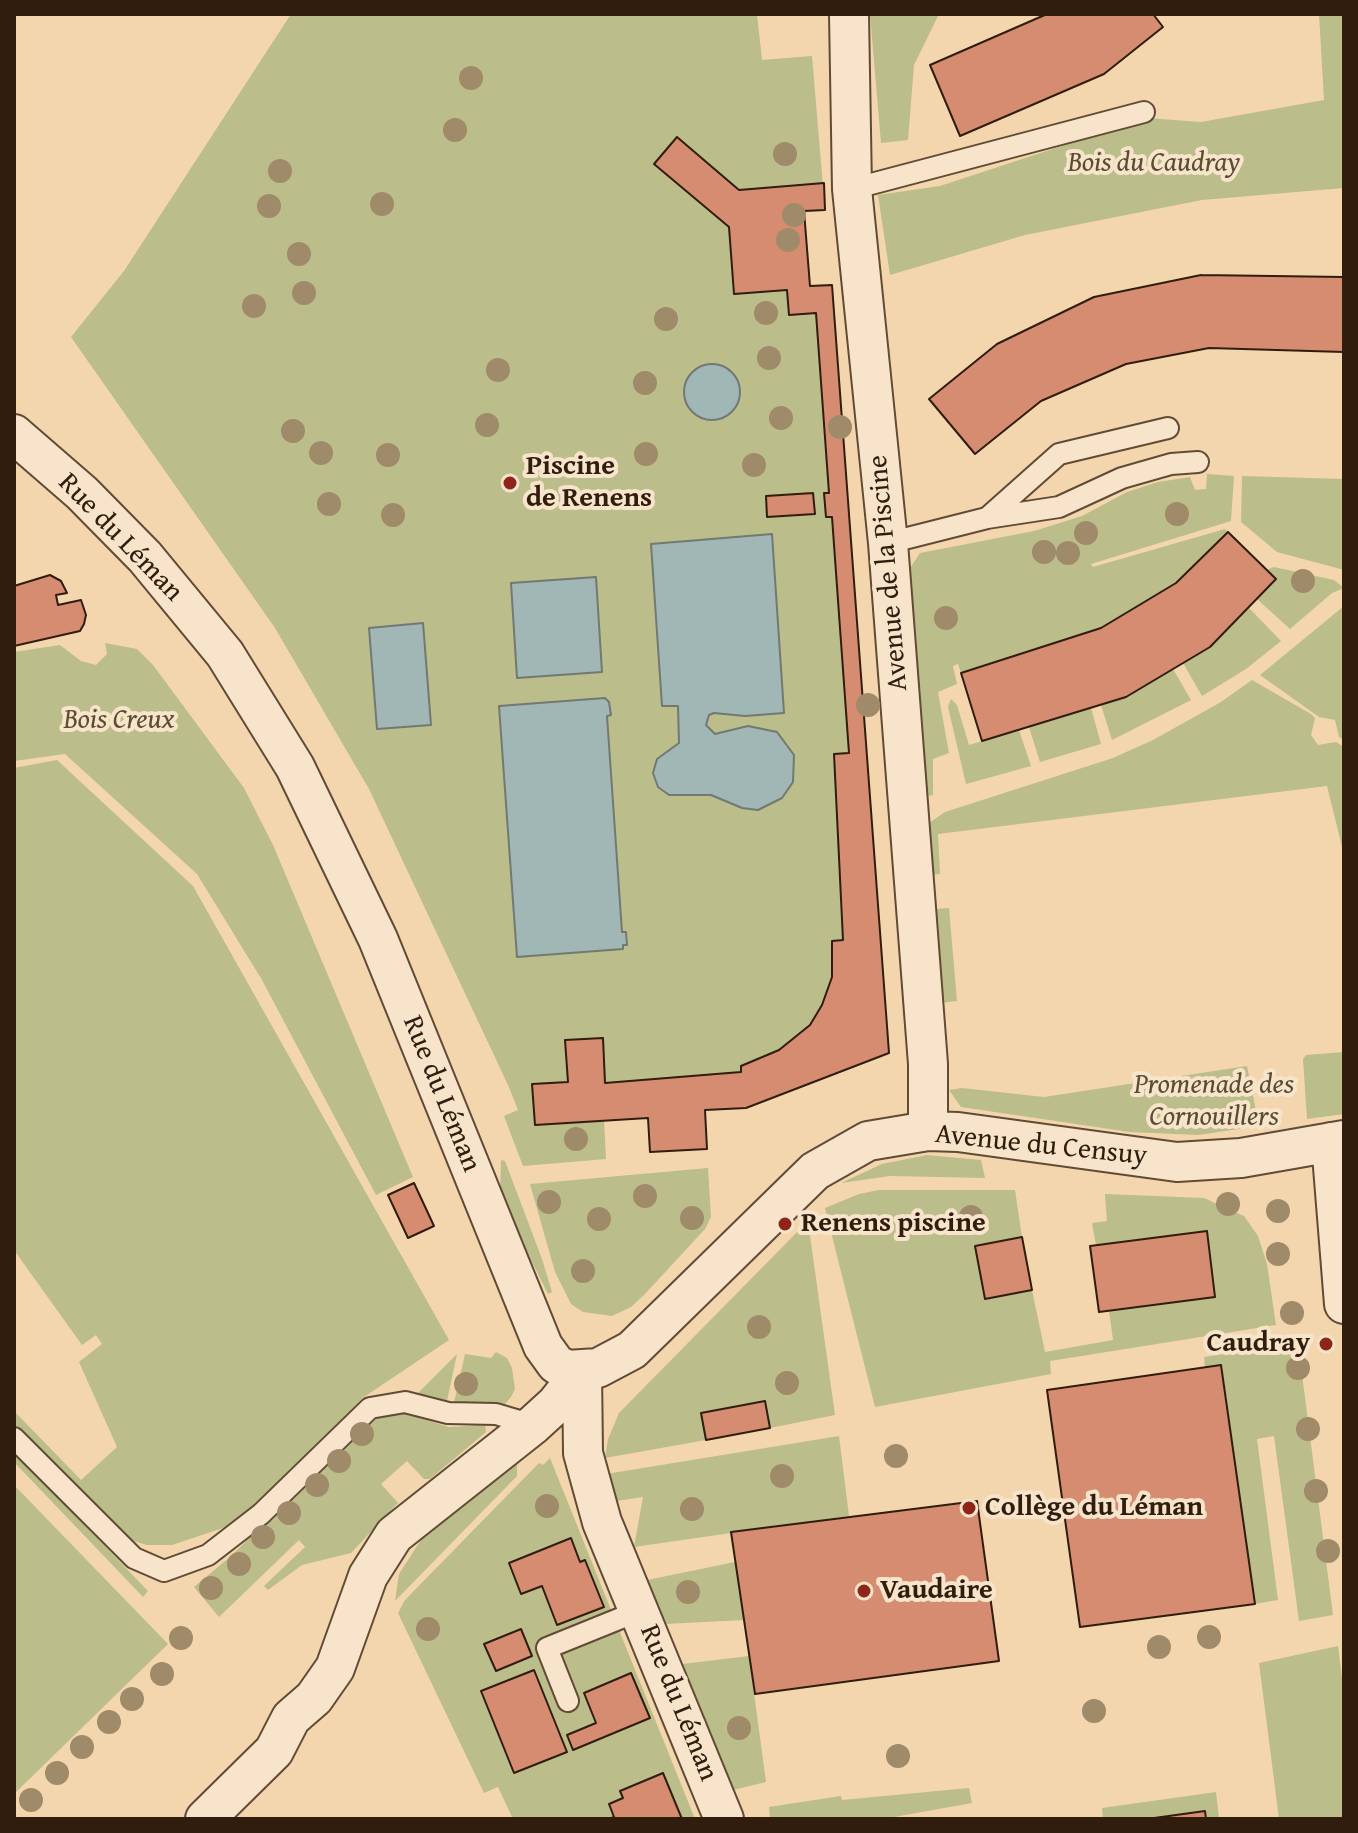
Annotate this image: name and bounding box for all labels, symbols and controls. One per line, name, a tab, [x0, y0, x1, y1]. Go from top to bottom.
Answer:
park label: Bois du Caudray	[1068, 147, 1240, 181]
place label: Piscine de Renens	[526, 450, 652, 516]
street label: Avenue de la Piscine	[862, 454, 916, 692]
street label: Rue du Léman	[50, 467, 190, 609]
marker: Piscine de Renens	[501, 474, 519, 492]
park label: Bois Creux	[64, 704, 174, 738]
street label: Rue du Léman	[394, 1011, 488, 1177]
park label: Promenade des Cornouillers	[1134, 1069, 1294, 1135]
street label: Avenue du Censuy	[933, 1118, 1149, 1174]
place label: Renens piscine	[801, 1207, 986, 1241]
marker: Renens piscine	[776, 1215, 794, 1233]
place label: Caudray	[1206, 1327, 1310, 1361]
marker: Caudray	[1317, 1335, 1335, 1353]
place label: Collège du Léman	[985, 1491, 1203, 1525]
marker: Collège du Léman	[960, 1499, 978, 1517]
place label: Vaudaire	[880, 1574, 993, 1608]
marker: Vaudaire	[855, 1582, 873, 1600]
street label: Rue du Léman	[631, 1620, 725, 1786]

